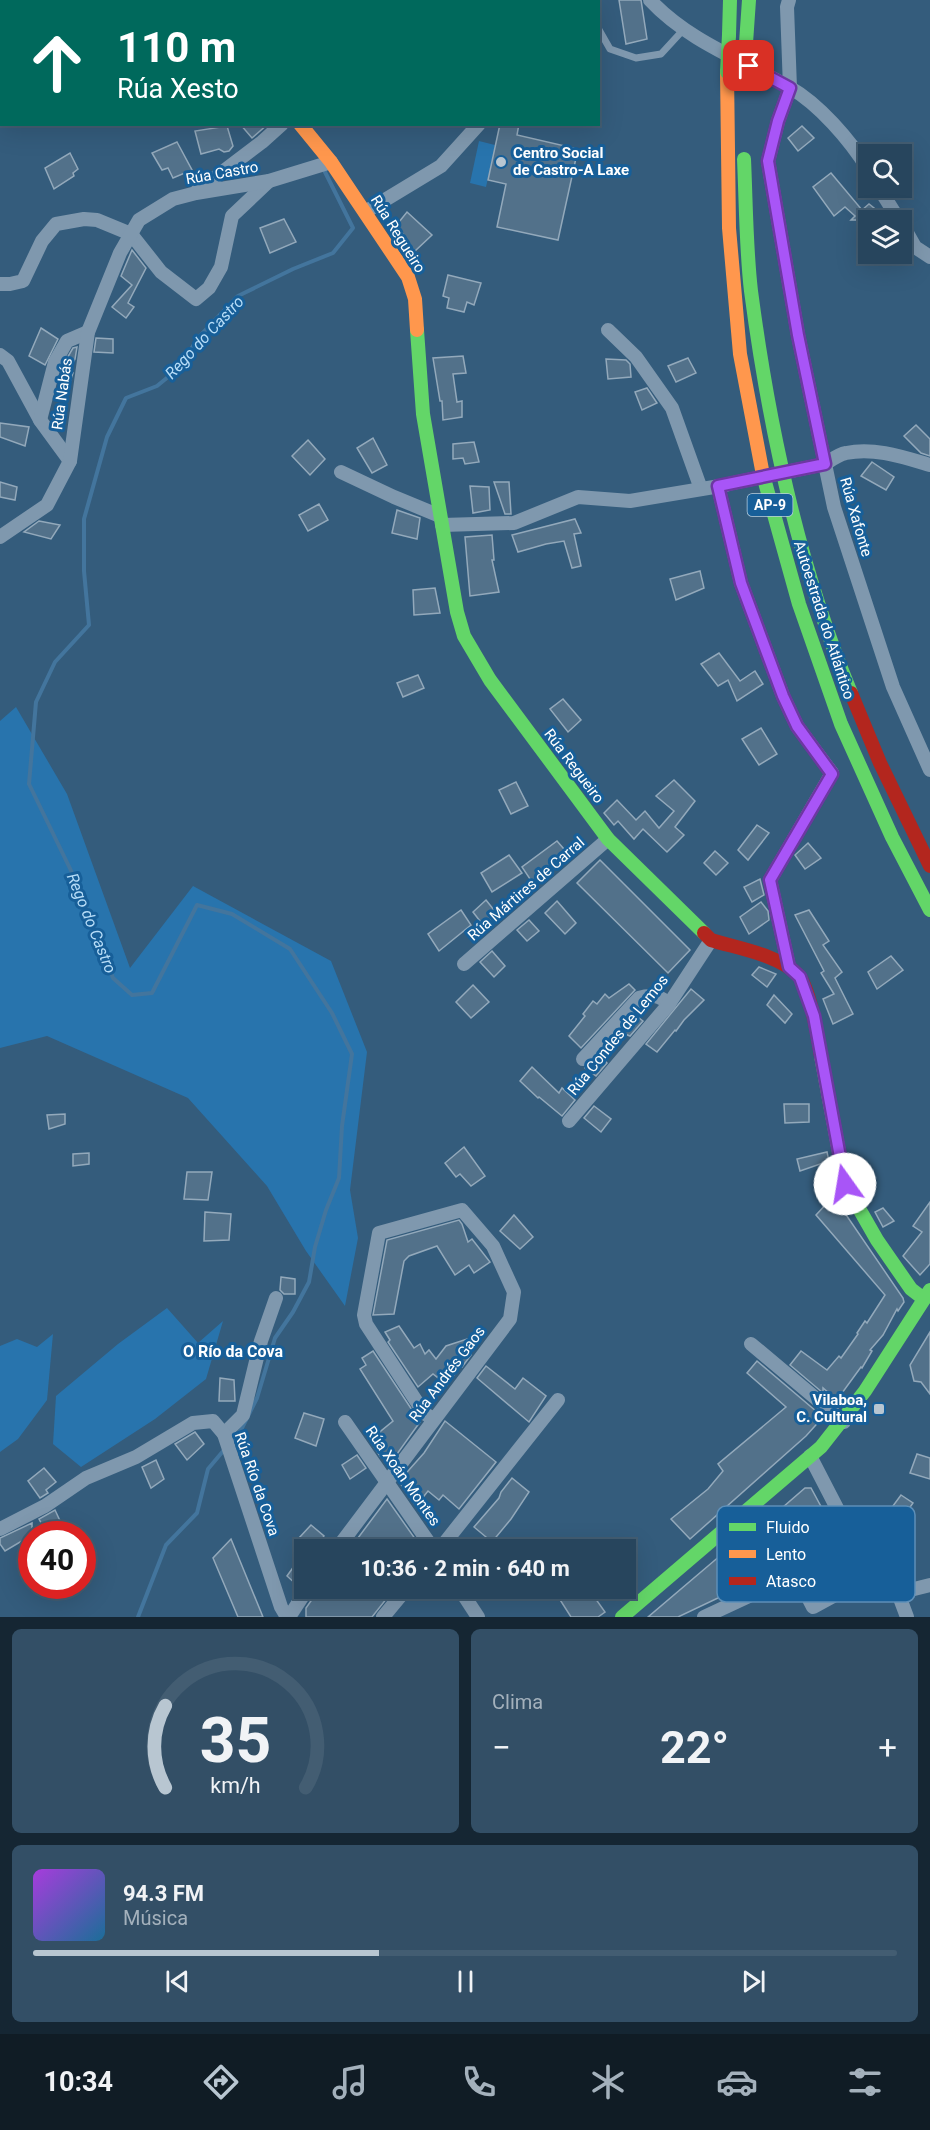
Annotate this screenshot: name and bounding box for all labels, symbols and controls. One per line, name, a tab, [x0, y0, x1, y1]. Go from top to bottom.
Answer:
text: 110 m	[117, 23, 236, 72]
icon: ahead	[18, 24, 96, 102]
pin	[723, 40, 774, 91]
icon: arrive	[732, 49, 765, 82]
text: Rúa Xesto	[117, 73, 239, 105]
place label: Centro Social de Castro-A Laxe	[513, 144, 629, 179]
map controls	[858, 144, 912, 264]
button: search	[858, 144, 912, 198]
marker: Centro Social de Castro-A Laxe	[494, 155, 508, 169]
street label: Rúa Castro	[184, 158, 260, 188]
street label: Rúa Regueiro	[367, 192, 429, 276]
button: layers	[858, 210, 912, 264]
water label: Rego do Castro	[161, 292, 248, 383]
street label: Rúa Nabás	[48, 357, 76, 431]
street label: Rúa Xafonte	[836, 475, 876, 559]
road number: AP-9	[748, 494, 792, 516]
street label: Autoestrada do Atlántico	[790, 538, 858, 702]
street label: Rúa Regueiro	[540, 725, 608, 807]
street label: Rúa Mártires de Carral	[464, 833, 588, 945]
water label: Rego do Castro	[63, 870, 120, 976]
street label: Rúa Condes de Lemos	[564, 971, 672, 1099]
position arrow	[813, 1152, 877, 1216]
street label: Rúa Andrés Gaos	[405, 1323, 489, 1425]
district label: O Río da Cova	[183, 1342, 283, 1361]
place label: Vilaboa, C. Cultural	[796, 1391, 867, 1426]
marker: Vilaboa, C. Cultural	[872, 1402, 886, 1416]
street label: Rúa Xoán Montes	[362, 1423, 444, 1529]
street label: Rúa Río da Cova	[231, 1430, 283, 1538]
legend	[717, 1506, 915, 1602]
text: Fluido	[766, 1518, 810, 1537]
speed limit sign: 40	[18, 1521, 96, 1599]
text: Lento	[766, 1545, 806, 1564]
text: 10:36 · 2 min · 640 m	[360, 1556, 570, 1581]
text: Atasco	[766, 1572, 816, 1591]
text: Clima	[492, 1690, 543, 1714]
text: 35	[200, 1704, 271, 1777]
text: 22°	[660, 1721, 729, 1774]
text: −	[492, 1728, 511, 1767]
text: +	[878, 1728, 897, 1767]
text: km/h	[210, 1773, 261, 1798]
text: 94.3 FM	[123, 1881, 204, 1906]
text: Música	[123, 1906, 188, 1930]
icon: previous	[161, 1965, 194, 1998]
icon: pause	[449, 1965, 482, 1998]
icon: next	[737, 1965, 770, 1998]
icon: directions	[200, 2061, 242, 2103]
icon: music	[329, 2061, 371, 2103]
icon: phone	[458, 2061, 500, 2103]
icon: climate	[587, 2061, 629, 2103]
icon: car	[716, 2061, 758, 2103]
icon: filters	[844, 2061, 886, 2103]
text: 10:34	[43, 2066, 113, 2098]

